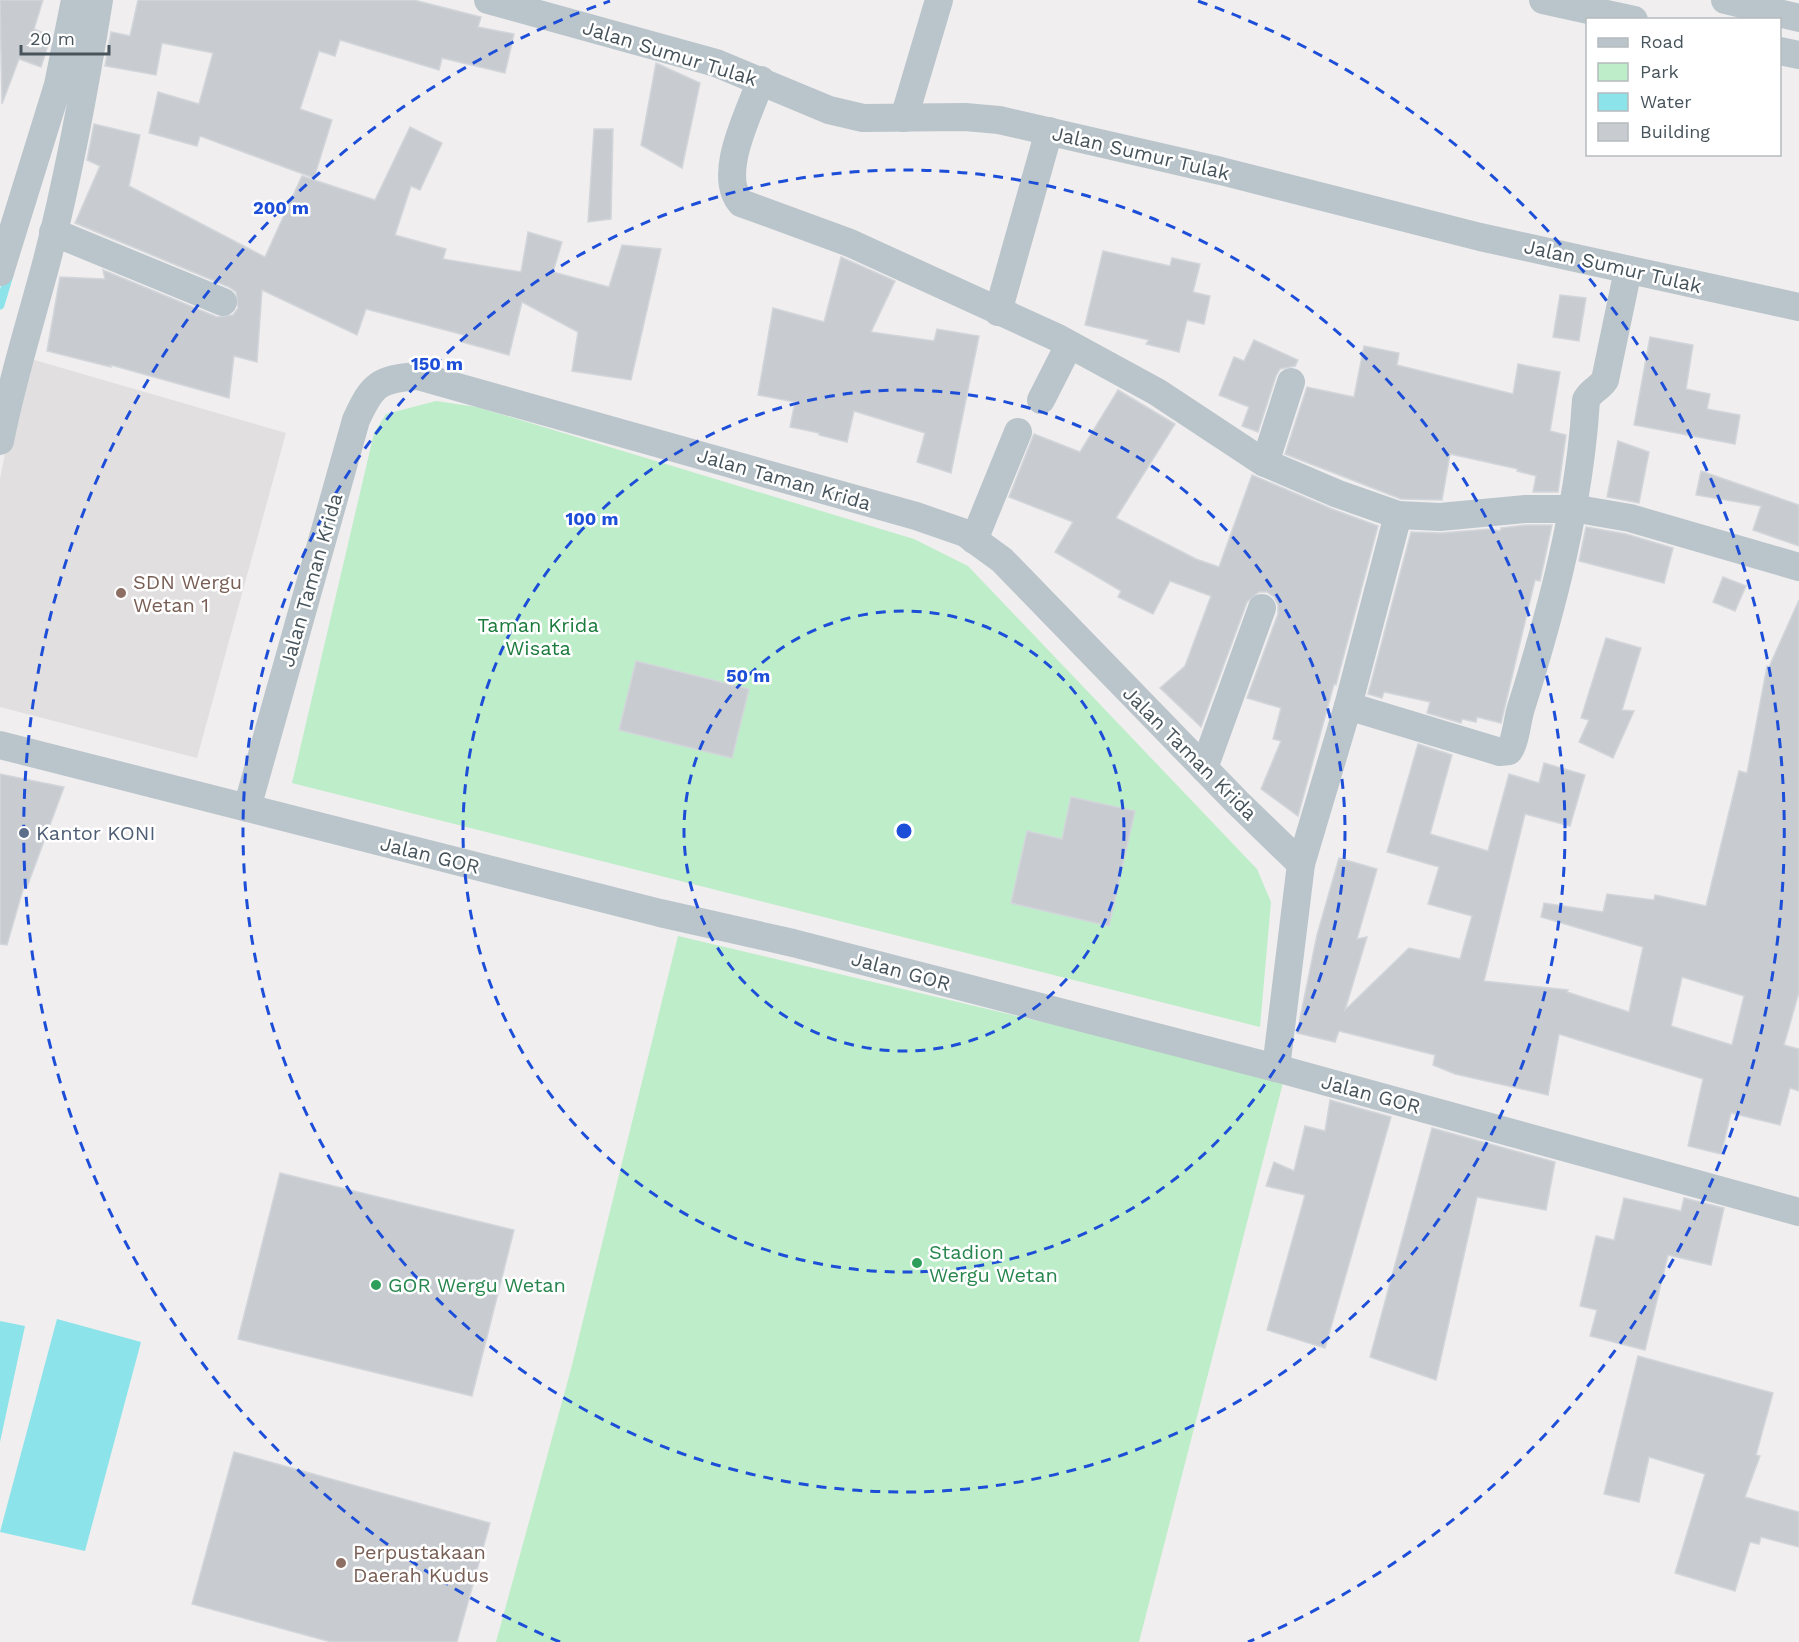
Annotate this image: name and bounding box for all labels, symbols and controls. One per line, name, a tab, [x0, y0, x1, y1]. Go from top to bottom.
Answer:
street label: Jalan Sumur Tulak	[580, 15, 760, 91]
scale bar	[21, 18, 110, 56]
legend	[1586, 18, 1781, 156]
text: 20 m	[30, 28, 75, 49]
text: Road	[1640, 31, 1684, 52]
text: Park	[1640, 61, 1679, 82]
text: Water	[1640, 91, 1692, 112]
street label: Jalan Sumur Tulak	[1050, 121, 1232, 185]
text: Building	[1640, 121, 1710, 142]
text: 200 m	[253, 197, 309, 218]
street label: Jalan Sumur Tulak	[1522, 234, 1704, 298]
text: 150 m	[411, 353, 463, 374]
street label: Jalan Taman Krida	[694, 443, 874, 515]
street label: Jalan Taman Krida	[275, 490, 347, 670]
text: 100 m	[565, 508, 619, 529]
place label: SDN Wergu Wetan 1	[133, 570, 242, 617]
marker: SDN Wergu Wetan 1	[114, 586, 128, 600]
park label: Taman Krida Wisata	[477, 613, 599, 660]
text: 50 m	[726, 665, 770, 686]
street label: Jalan Taman Krida	[1118, 681, 1262, 825]
place label: Kantor KONI	[36, 821, 155, 845]
centre of rings	[894, 821, 914, 841]
marker: Kantor KONI	[17, 826, 31, 840]
street label: Jalan GOR	[378, 831, 482, 879]
street label: Jalan GOR	[849, 946, 953, 996]
street label: Jalan GOR	[1319, 1069, 1423, 1119]
place label: Stadion Wergu Wetan	[929, 1240, 1058, 1287]
marker: Stadion Wergu Wetan	[910, 1256, 924, 1270]
place label: GOR Wergu Wetan	[388, 1273, 566, 1297]
marker: GOR Wergu Wetan	[369, 1278, 383, 1292]
place label: Perpustakaan Daerah Kudus	[353, 1540, 489, 1587]
marker: Perpustakaan Daerah Kudus	[334, 1556, 348, 1570]

